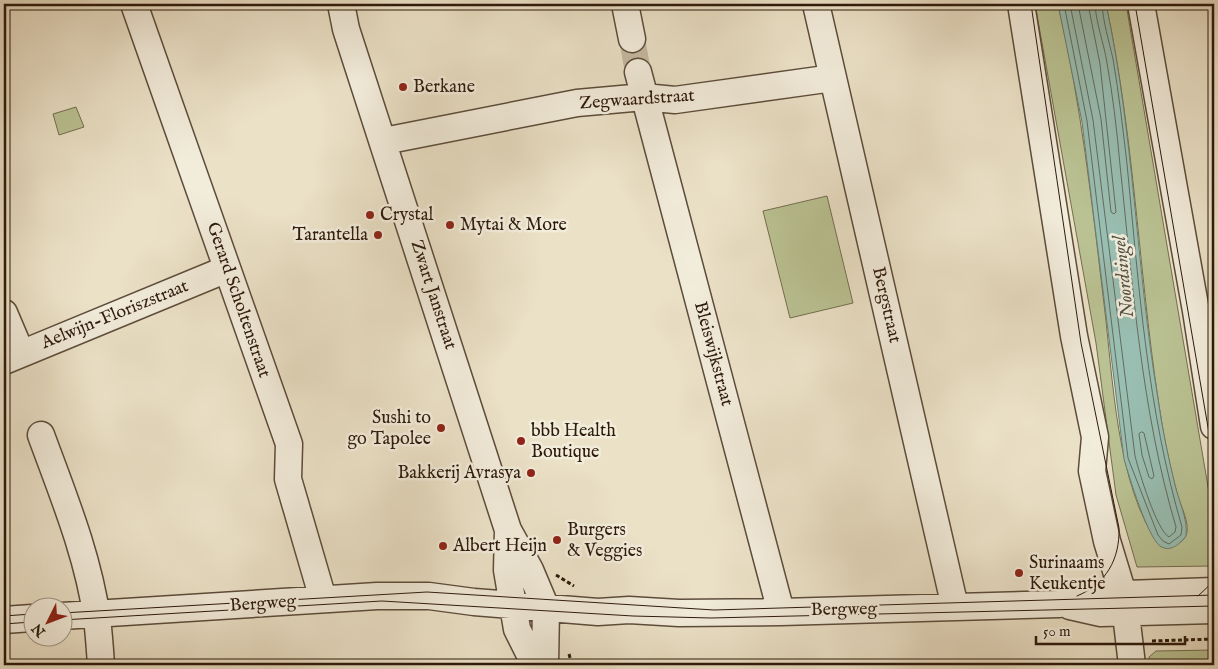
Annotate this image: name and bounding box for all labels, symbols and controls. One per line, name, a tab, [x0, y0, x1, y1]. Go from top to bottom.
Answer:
place label: Berkane	[413, 76, 475, 99]
marker: Berkane	[397, 81, 409, 93]
street label: Zegwaardstraat	[579, 85, 695, 115]
place label: Crystal	[380, 204, 434, 227]
marker: Crystal	[364, 209, 376, 221]
place label: Mytai & More	[460, 214, 567, 237]
street label: Gerard Scholtenstraat	[201, 219, 275, 381]
marker: Mytai & More	[444, 219, 456, 231]
place label: Tarantella	[292, 224, 368, 247]
marker: Tarantella	[372, 229, 384, 241]
water label: Noordsingel	[1108, 233, 1140, 319]
street label: Zwart Janstraat	[404, 237, 462, 353]
street label: Bergstraat	[866, 265, 906, 345]
street label: Aelwijn-Floriszstraat	[37, 275, 192, 355]
street label: Bleiswijkstraat	[688, 299, 738, 409]
place label: Sushi to go Tapolee	[347, 407, 431, 451]
place label: bbb Health Boutique	[531, 420, 616, 464]
marker: Sushi to go Tapolee	[435, 422, 447, 434]
marker: bbb Health Boutique	[515, 435, 527, 447]
place label: Bakkerij Avrasya	[397, 462, 521, 485]
marker: Bakkerij Avrasya	[525, 467, 537, 479]
place label: Burgers & Veggies	[567, 519, 642, 563]
marker: Burgers & Veggies	[551, 534, 563, 546]
place label: Albert Heijn	[452, 535, 547, 558]
marker: Albert Heijn	[437, 540, 449, 552]
place label: Surinaams Keukentje	[1029, 552, 1106, 596]
marker: Surinaams Keukentje	[1013, 567, 1025, 579]
street label: Bergweg	[229, 590, 297, 618]
north arrow	[22, 596, 72, 646]
street label: Bergweg	[811, 598, 878, 622]
scale bar	[1036, 614, 1184, 646]
text: N	[28, 620, 50, 641]
text: 50 m	[1043, 622, 1071, 641]

